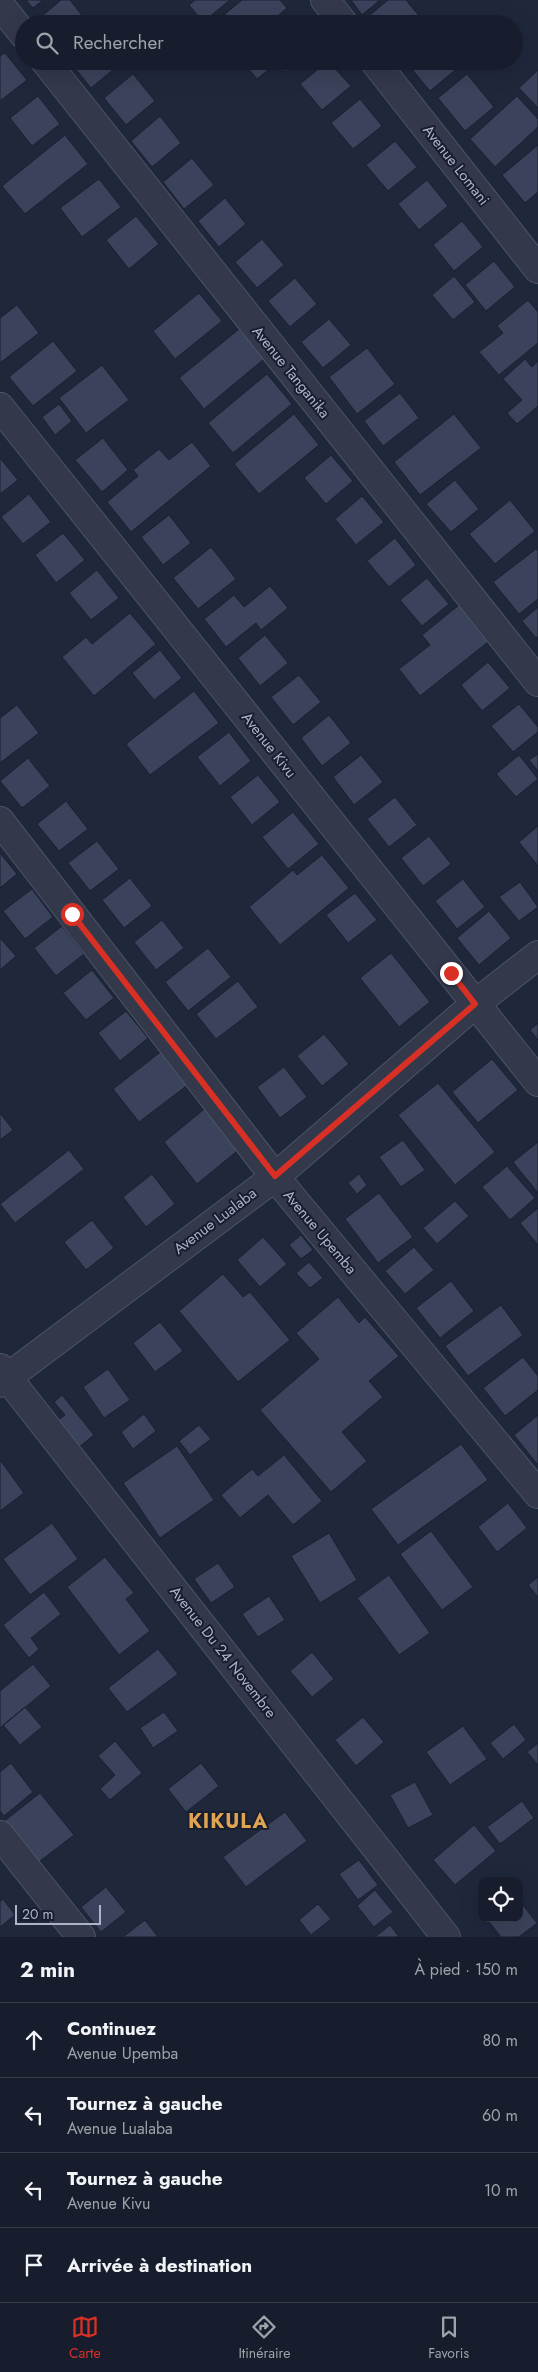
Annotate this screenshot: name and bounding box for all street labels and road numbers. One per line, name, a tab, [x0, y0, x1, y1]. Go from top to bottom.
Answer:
street label: Avenue Lomani	[418, 120, 494, 210]
street label: Avenue Tanganika	[247, 321, 335, 423]
street label: Avenue Kivu	[236, 707, 302, 783]
street label: Avenue Lualaba	[169, 1182, 261, 1260]
street label: Avenue Upemba	[278, 1185, 362, 1279]
street label: Avenue Du 24 Novembre	[164, 1581, 282, 1723]

